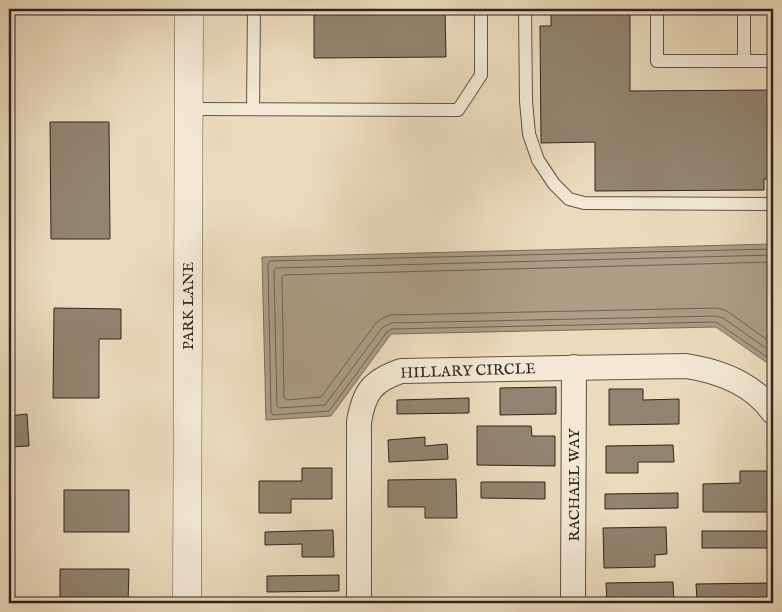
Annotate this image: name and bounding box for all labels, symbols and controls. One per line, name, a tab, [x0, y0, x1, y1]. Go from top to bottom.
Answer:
street label: PARK LANE	[179, 262, 198, 350]
street label: HILLARY CIRCLE	[400, 359, 536, 383]
street label: RACHAEL WAY	[565, 428, 584, 542]

